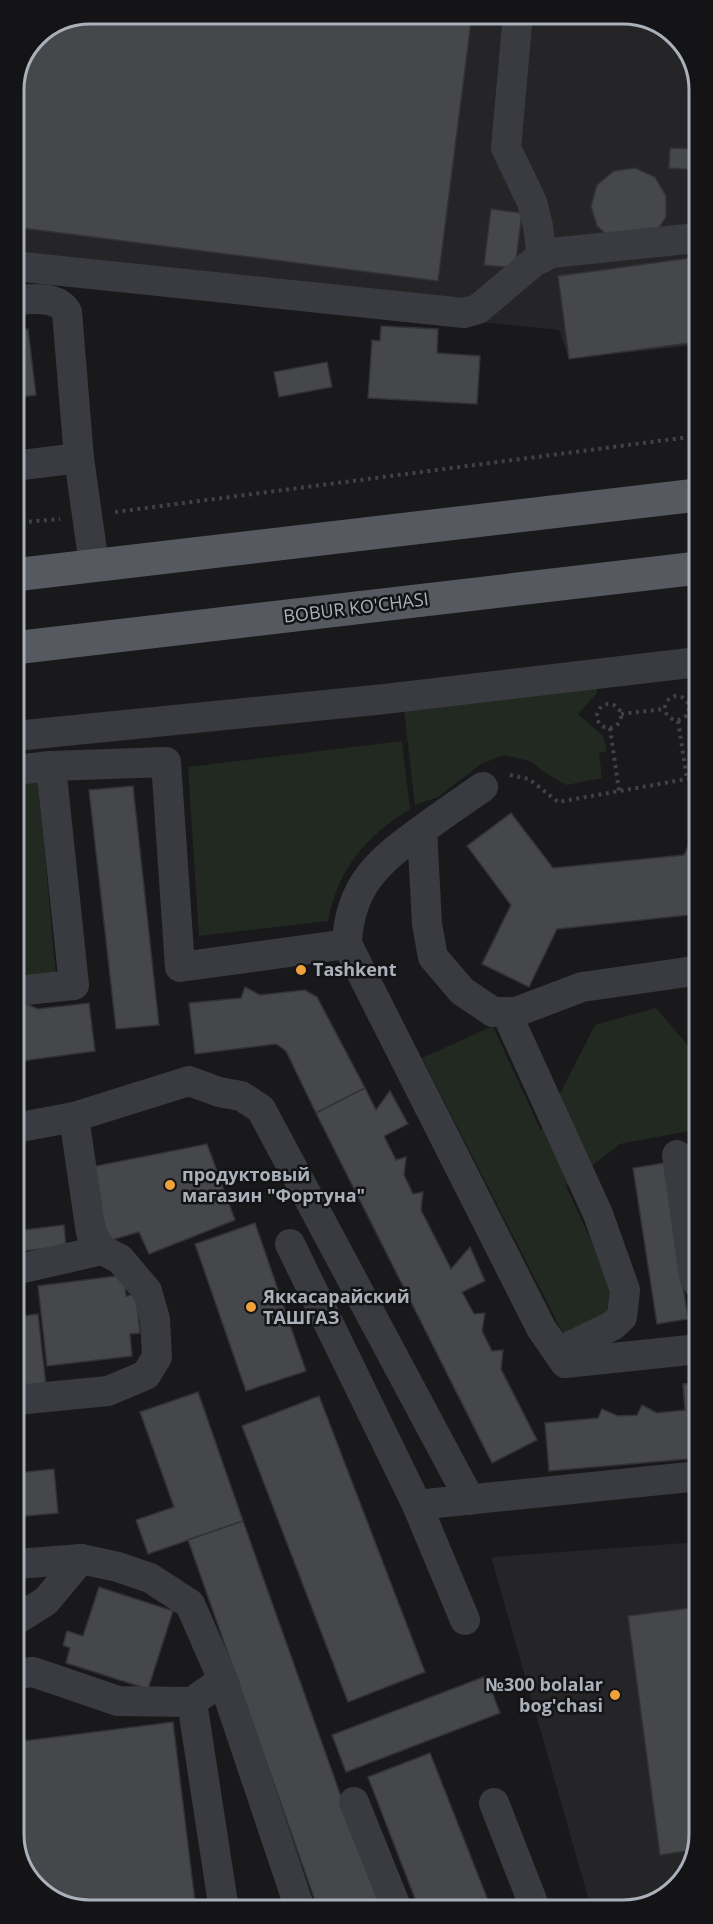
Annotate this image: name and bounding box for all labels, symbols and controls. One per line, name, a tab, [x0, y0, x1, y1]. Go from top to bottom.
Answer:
street label: BOBUR KO'CHASI	[282, 586, 430, 628]
place label: Tashkent	[313, 957, 397, 981]
marker: Tashkent	[294, 963, 308, 977]
place label: продуктовый магазин "Фортуна"	[182, 1162, 365, 1207]
marker: продуктовый магазин "Фортуна"	[163, 1178, 177, 1192]
place label: Яккасарайский ТАШГАЗ	[262, 1284, 410, 1329]
marker: Яккасарайский ТАШГАЗ	[244, 1300, 258, 1314]
place label: №300 bolalar bog'chasi	[486, 1672, 603, 1717]
marker: №300 bolalar bog'chasi	[608, 1688, 622, 1702]

